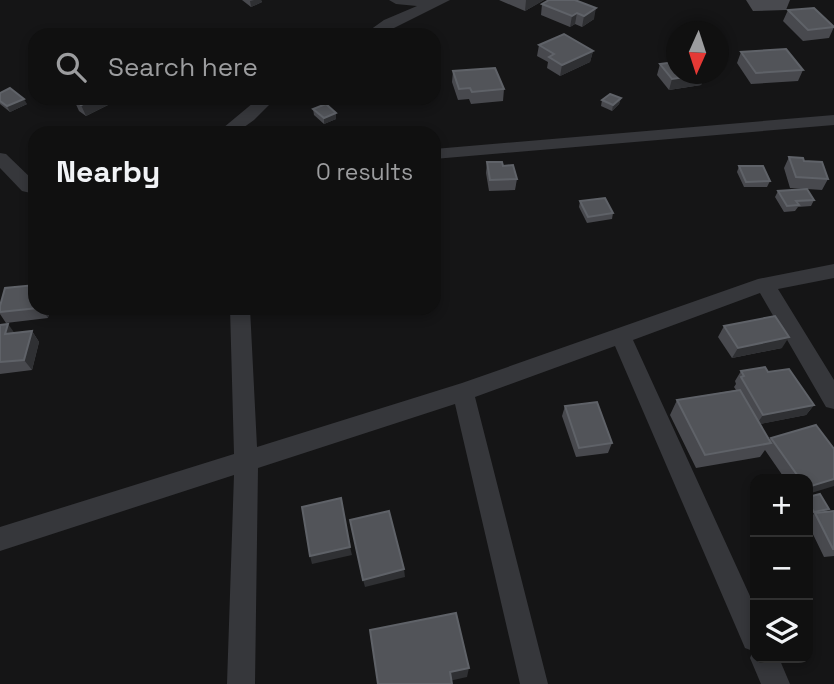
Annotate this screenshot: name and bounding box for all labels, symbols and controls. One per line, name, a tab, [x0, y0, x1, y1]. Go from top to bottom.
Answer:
north arrow	[666, 21, 729, 84]
search box	[28, 28, 441, 105]
icon: search	[52, 48, 90, 86]
text: Search here	[108, 50, 258, 84]
text: Nearby	[56, 152, 160, 191]
text: 0 results	[316, 157, 413, 187]
map controls	[750, 474, 813, 663]
button: +	[750, 474, 813, 537]
button: −	[750, 537, 813, 600]
button: layers	[750, 600, 813, 663]

